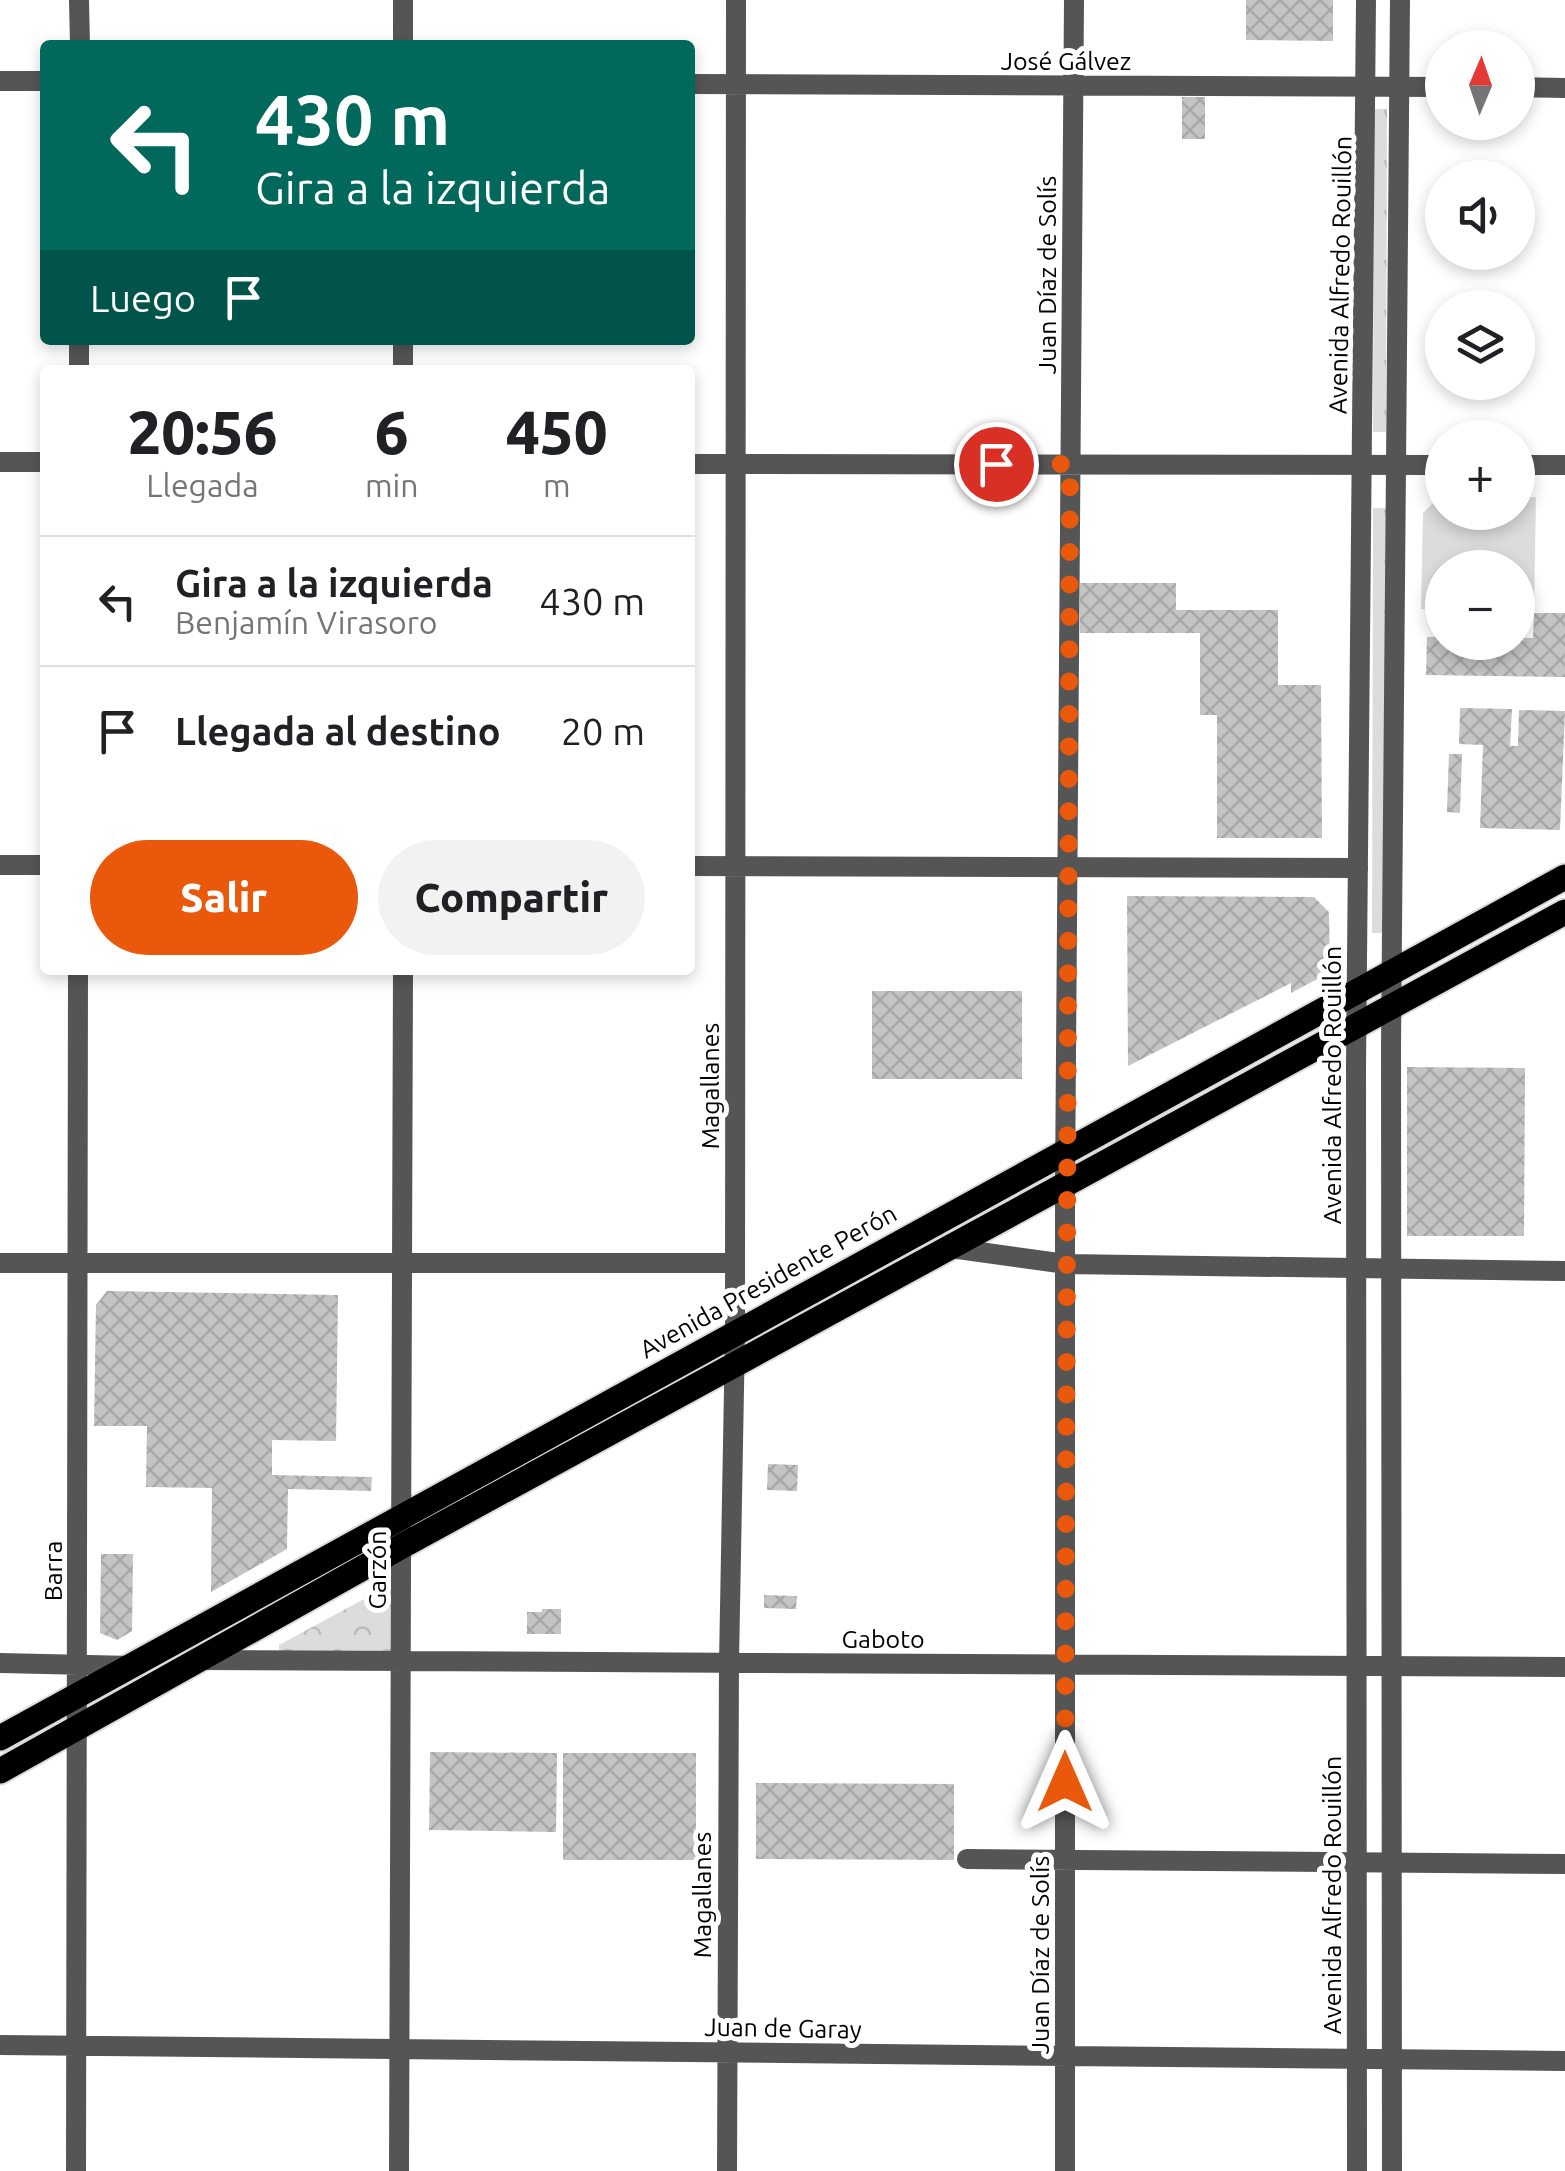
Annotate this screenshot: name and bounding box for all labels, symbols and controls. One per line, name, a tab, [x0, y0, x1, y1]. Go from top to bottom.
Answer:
north arrow	[1425, 30, 1535, 140]
map controls	[1425, 30, 1535, 660]
street label: José Gálvez	[1001, 47, 1131, 75]
icon: left	[90, 80, 220, 210]
text: 430 m	[255, 80, 450, 158]
street label: Avenida Alfredo Rouillón	[1324, 136, 1356, 414]
button: sound	[1425, 160, 1535, 270]
text: Gira a la izquierda	[255, 162, 611, 213]
street label: Juan Díaz de Solís	[1033, 176, 1061, 374]
icon: arrive	[216, 270, 271, 325]
text: Luego	[90, 277, 196, 319]
button: layers	[1425, 290, 1535, 400]
text: 20:56	[127, 398, 278, 465]
text: 6	[375, 398, 409, 465]
text: 450	[506, 398, 608, 465]
button: +	[1425, 420, 1535, 530]
pin	[954, 422, 1039, 507]
icon: arrive	[969, 437, 1024, 492]
text: Llegada	[146, 467, 259, 503]
text: min	[365, 467, 419, 503]
text: m	[543, 467, 571, 503]
button: −	[1425, 550, 1535, 660]
text: Gira a la izquierda	[175, 562, 493, 604]
icon: left	[90, 574, 145, 629]
text: 430 m	[539, 580, 645, 622]
text: Benjamín Virasoro	[175, 604, 438, 640]
icon: arrive	[90, 704, 145, 759]
text: Llegada al destino	[175, 710, 501, 752]
text: 20 m	[561, 710, 645, 752]
button: Salir	[90, 840, 358, 955]
button: Compartir	[378, 840, 645, 955]
street label: Avenida Alfredo Rouillón	[1318, 946, 1346, 1224]
street label: Magallanes	[696, 1023, 724, 1149]
street label: Avenida Presidente Perón	[635, 1199, 901, 1363]
street label: Garzón	[363, 1530, 391, 1610]
street label: Barra	[39, 1541, 67, 1601]
street label: Gaboto	[841, 1625, 925, 1653]
position arrow	[1013, 1730, 1117, 1834]
street label: Avenida Alfredo Rouillón	[1318, 1756, 1346, 2034]
street label: Magallanes	[688, 1832, 716, 1958]
street label: Juan Díaz de Solís	[1026, 1856, 1054, 2054]
street label: Juan de Garay	[704, 2013, 862, 2043]

